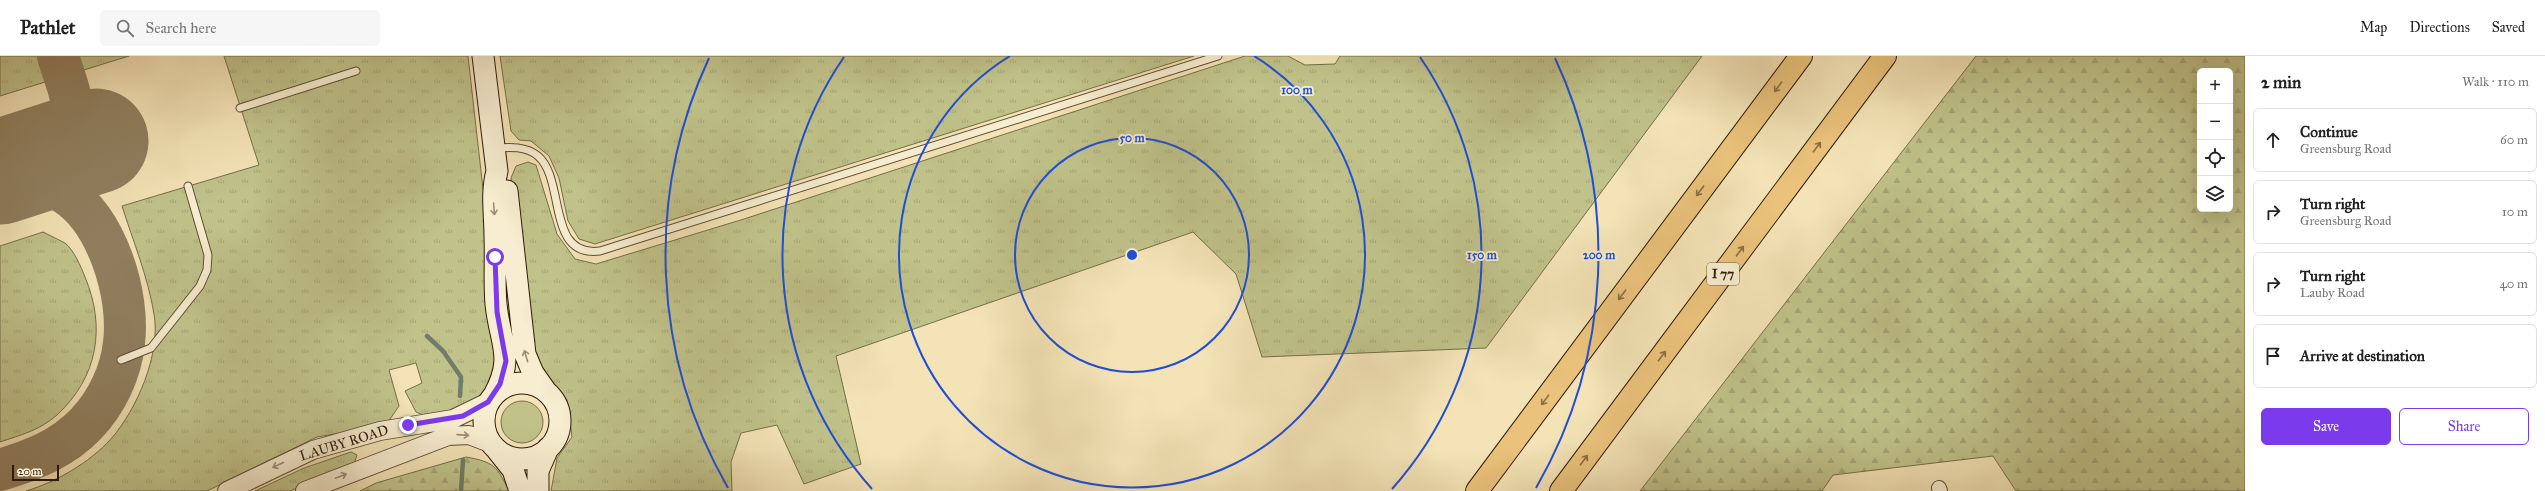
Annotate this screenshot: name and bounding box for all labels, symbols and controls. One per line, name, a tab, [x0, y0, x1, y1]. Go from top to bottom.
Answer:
search box	[100, 10, 380, 46]
text: Pathlet	[20, 16, 76, 39]
icon: search	[114, 17, 136, 39]
text: Search here	[146, 19, 217, 37]
text: Map	[2360, 19, 2387, 36]
text: Directions	[2409, 19, 2470, 36]
text: Saved	[2492, 19, 2525, 36]
map controls	[2197, 68, 2233, 212]
button: +	[2197, 68, 2233, 104]
text: 2 min	[2261, 72, 2301, 93]
text: Walk · 110 m	[2462, 74, 2529, 90]
one-way arrow	[1774, 82, 1782, 93]
text: 100 m	[1281, 83, 1314, 97]
button: −	[2197, 104, 2233, 140]
text: Continue	[2300, 123, 2358, 141]
icon: ahead	[2262, 129, 2284, 151]
text: 50 m	[1119, 131, 1146, 145]
text: 60 m	[2500, 132, 2528, 148]
button: locate	[2197, 140, 2233, 176]
text: Greensburg Road	[2300, 141, 2392, 157]
one-way arrow	[1813, 142, 1821, 153]
button: layers	[2197, 176, 2233, 212]
one-way arrow	[1696, 186, 1704, 197]
text: Turn right	[2300, 195, 2365, 213]
icon: right	[2262, 201, 2284, 223]
one-way arrow	[491, 202, 498, 215]
text: 10 m	[2502, 204, 2528, 220]
text: Greensburg Road	[2300, 213, 2392, 229]
one-way arrow	[1735, 246, 1744, 257]
route start	[486, 248, 504, 266]
centre of rings	[1125, 248, 1139, 262]
text: 150 m	[1467, 248, 1498, 262]
text: 200 m	[1583, 248, 1616, 262]
road number: I 77	[1707, 263, 1739, 285]
text: Turn right	[2300, 267, 2365, 285]
icon: right	[2262, 273, 2284, 295]
text: 40 m	[2499, 276, 2528, 292]
text: Lauby Road	[2300, 285, 2365, 301]
one-way arrow	[1618, 290, 1626, 301]
icon: arrive	[2262, 345, 2284, 367]
text: Arrive at destination	[2300, 347, 2425, 365]
one-way arrow	[522, 350, 529, 363]
one-way arrow	[1658, 350, 1666, 361]
one-way arrow	[1540, 394, 1549, 405]
button: Save	[2261, 408, 2391, 445]
button: Share	[2399, 408, 2529, 445]
route end	[399, 416, 417, 434]
street label: LAUBY ROAD	[297, 421, 391, 465]
one-way arrow	[456, 431, 469, 438]
one-way arrow	[1580, 454, 1588, 465]
one-way arrow	[272, 462, 284, 469]
scale bar	[12, 463, 59, 482]
text: 20 m	[18, 465, 41, 478]
one-way arrow	[335, 472, 347, 480]

